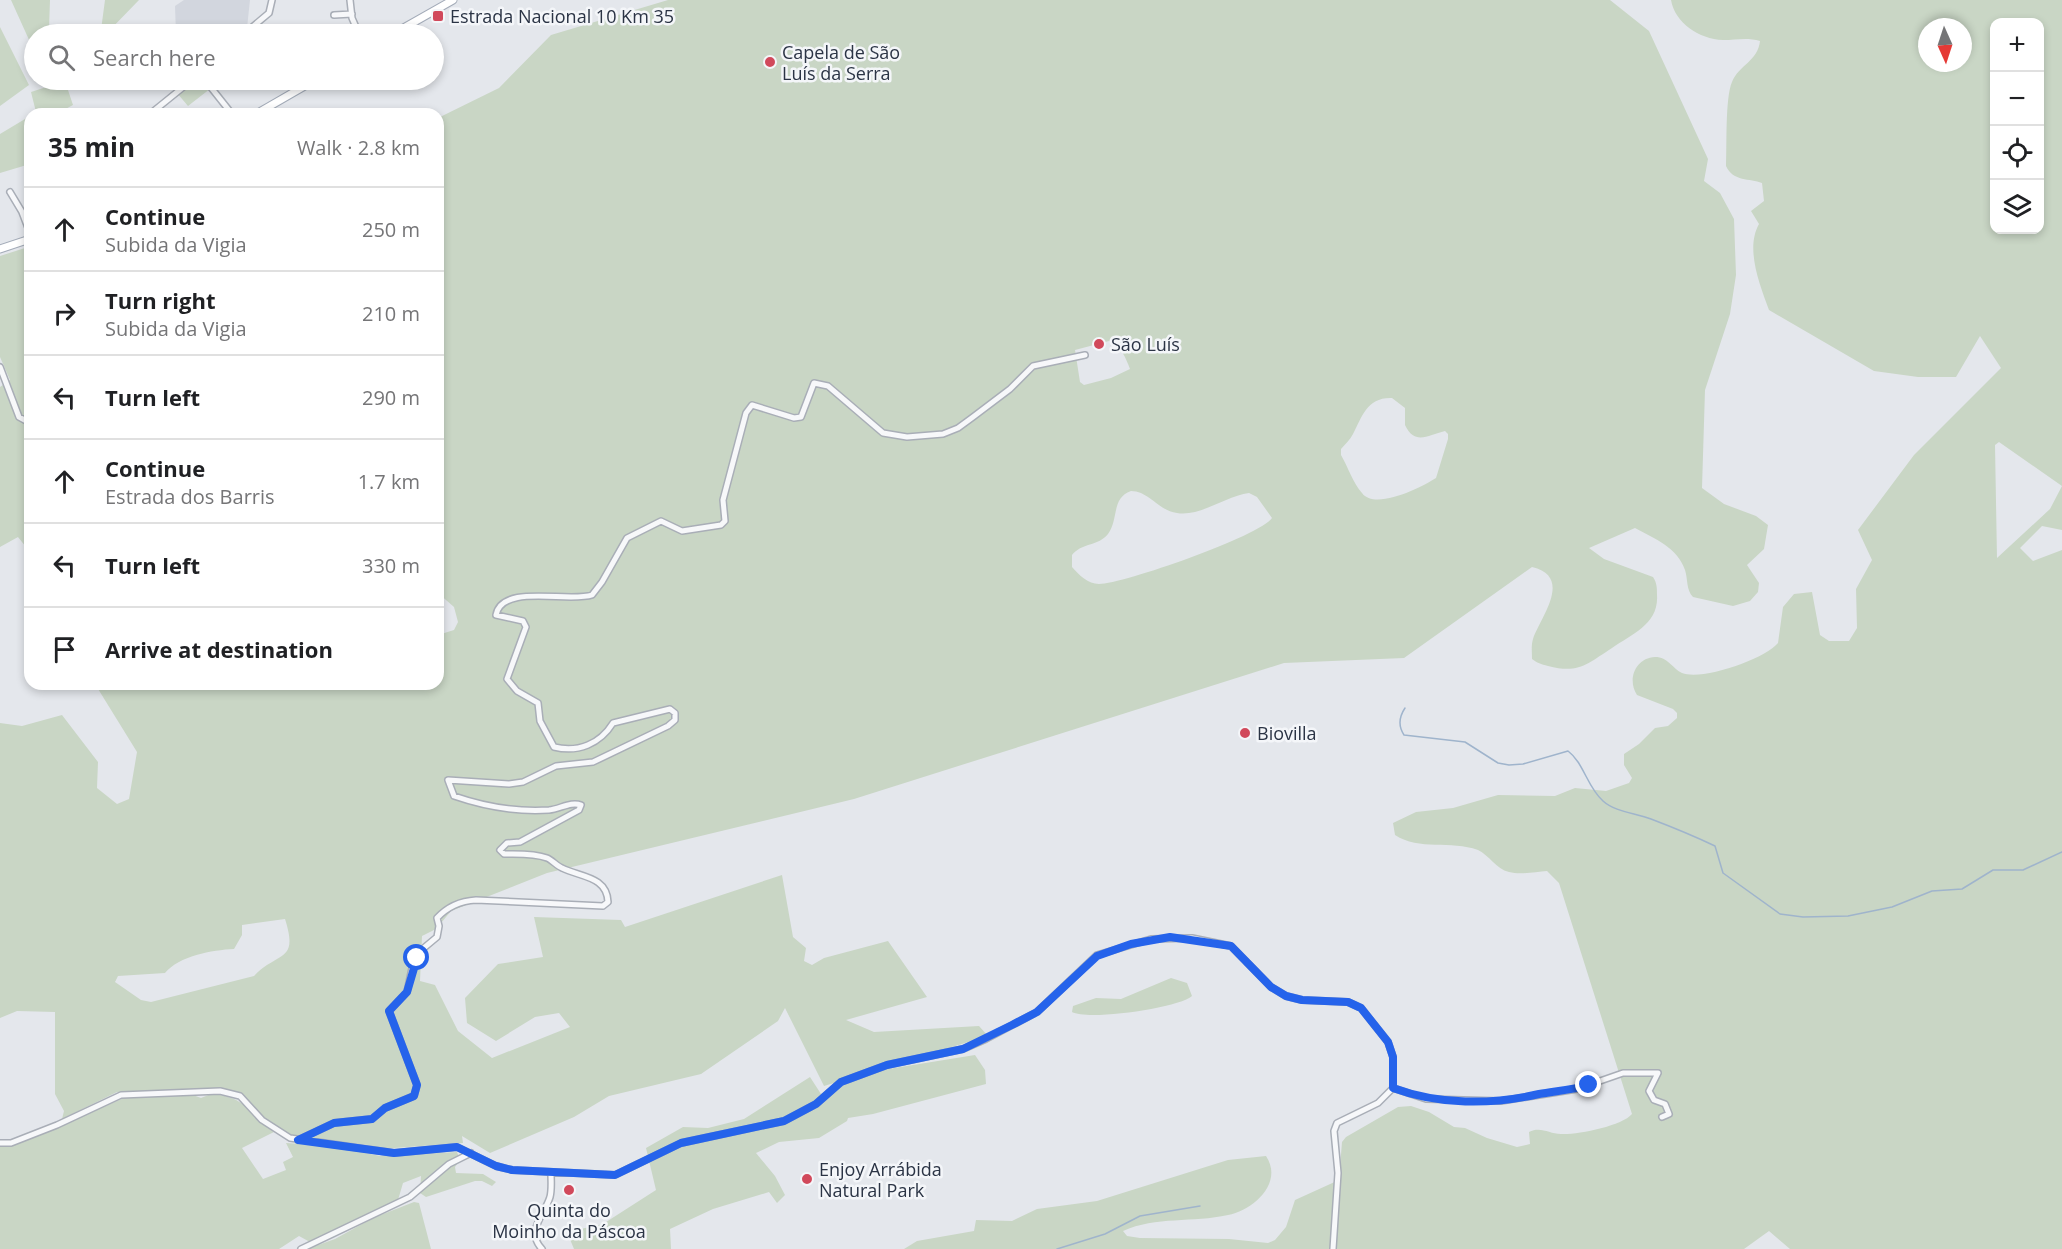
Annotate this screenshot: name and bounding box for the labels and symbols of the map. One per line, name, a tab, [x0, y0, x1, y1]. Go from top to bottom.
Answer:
place label: Estrada Nacional 10 Km 35	[450, 4, 674, 28]
marker: Estrada Nacional 10 Km 35	[431, 9, 445, 23]
north arrow	[1918, 18, 1972, 72]
place label: Capela de São Luís da Serra	[782, 40, 900, 85]
marker: Capela de São Luís da Serra	[763, 55, 777, 69]
place label: São Luís	[1111, 332, 1180, 356]
marker: São Luís	[1092, 337, 1106, 351]
place label: Biovilla	[1257, 721, 1317, 745]
marker: Biovilla	[1238, 726, 1252, 740]
route start	[403, 944, 429, 970]
route end	[1575, 1071, 1601, 1097]
place label: Enjoy Arrábida Natural Park	[819, 1157, 942, 1202]
marker: Enjoy Arrábida Natural Park	[800, 1172, 814, 1186]
marker: Quinta do Moinho da Páscoa	[562, 1183, 576, 1197]
place label: Quinta do Moinho da Páscoa	[492, 1198, 646, 1243]

